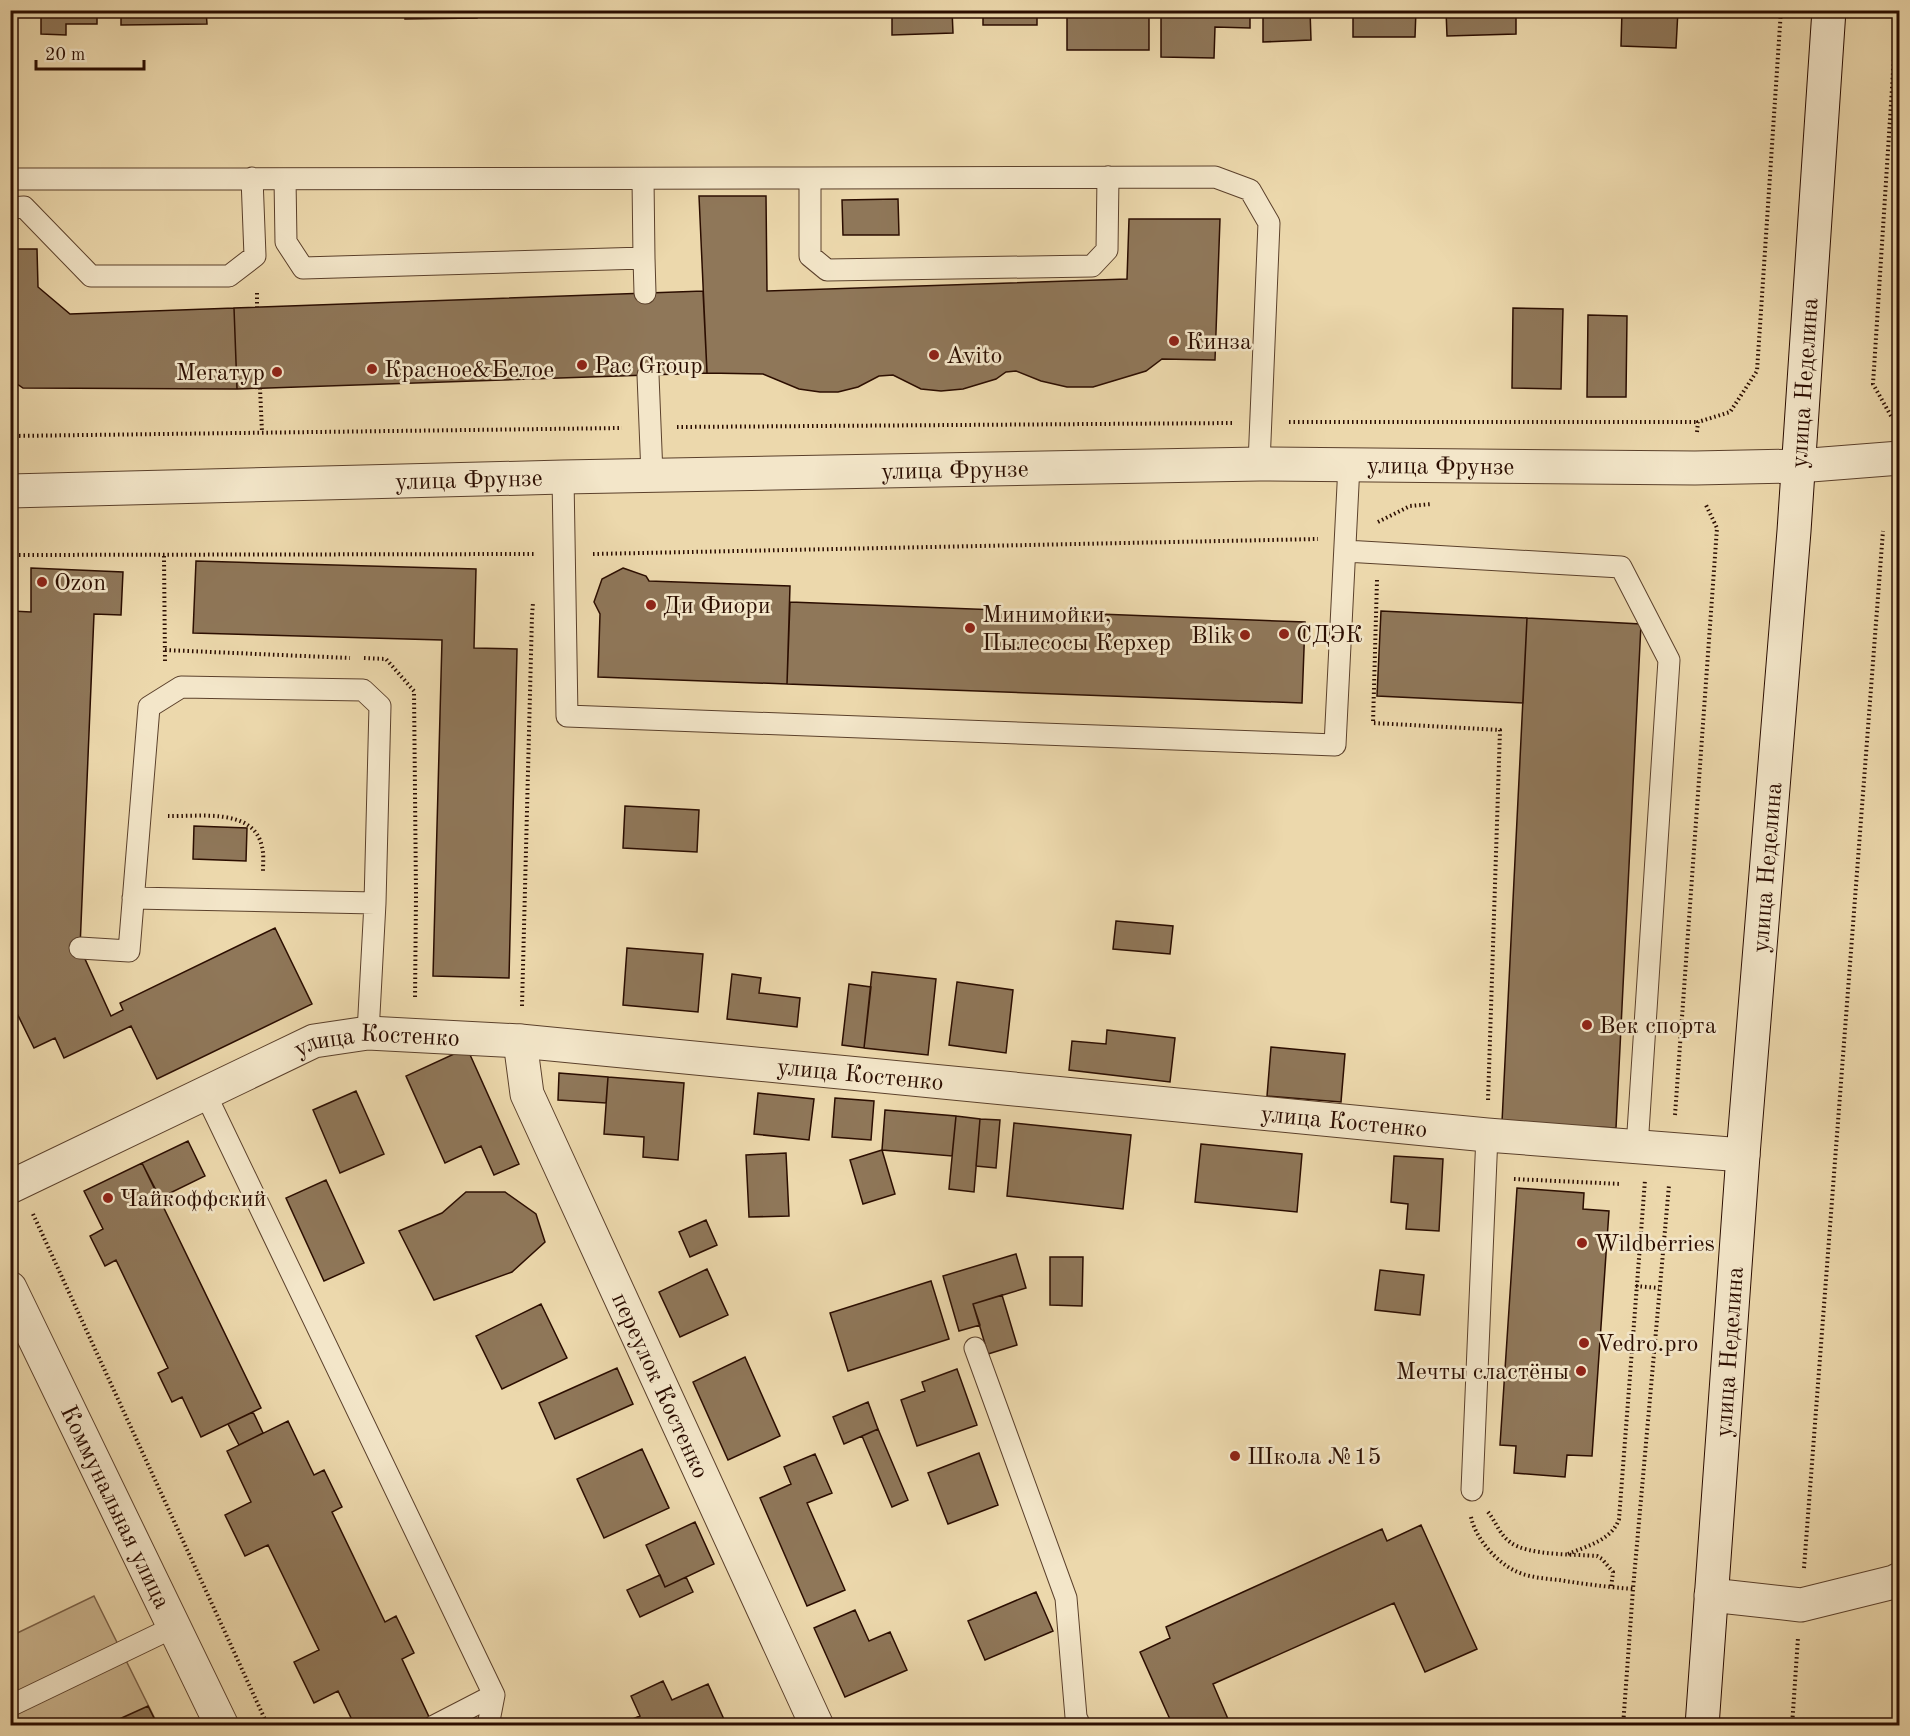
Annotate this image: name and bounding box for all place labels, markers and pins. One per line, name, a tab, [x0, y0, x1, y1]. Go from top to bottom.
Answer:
place label: Кинза	[1186, 331, 1252, 355]
marker: Кинза	[1167, 334, 1181, 348]
place label: Avito	[946, 345, 1002, 369]
marker: Avito	[927, 348, 941, 362]
place label: Pac Group	[594, 355, 703, 379]
marker: Pac Group	[575, 358, 589, 372]
place label: Красное&Белое	[384, 359, 554, 383]
place label: Мегатур	[176, 362, 265, 386]
marker: Красное&Белое	[365, 362, 379, 376]
marker: Мегатур	[270, 365, 284, 379]
place label: Ozon	[54, 572, 106, 596]
marker: Ozon	[35, 575, 49, 589]
place label: Ди Фиори	[663, 595, 771, 619]
marker: Ди Фиори	[644, 598, 658, 612]
place label: Минимойки, Пылесосы Керхер	[982, 604, 1171, 656]
marker: Минимойки, Пылесосы Керхер	[963, 621, 977, 635]
place label: СДЭК	[1296, 624, 1363, 648]
place label: Blik	[1191, 625, 1233, 649]
marker: СДЭК	[1277, 627, 1291, 641]
marker: Blik	[1238, 628, 1252, 642]
place label: Век спорта	[1599, 1015, 1717, 1039]
marker: Век спорта	[1580, 1018, 1594, 1032]
place label: Чайкоффский	[120, 1188, 267, 1212]
marker: Чайкоффский	[101, 1191, 115, 1205]
place label: Wildberries	[1594, 1233, 1715, 1257]
marker: Wildberries	[1575, 1236, 1589, 1250]
place label: Vedro.pro	[1596, 1333, 1698, 1357]
marker: Vedro.pro	[1577, 1336, 1591, 1350]
place label: Мечты сластёны	[1396, 1361, 1569, 1385]
marker: Мечты сластёны	[1574, 1364, 1588, 1378]
place label: Школа №15	[1247, 1446, 1382, 1470]
marker: Школа №15	[1228, 1449, 1242, 1463]

